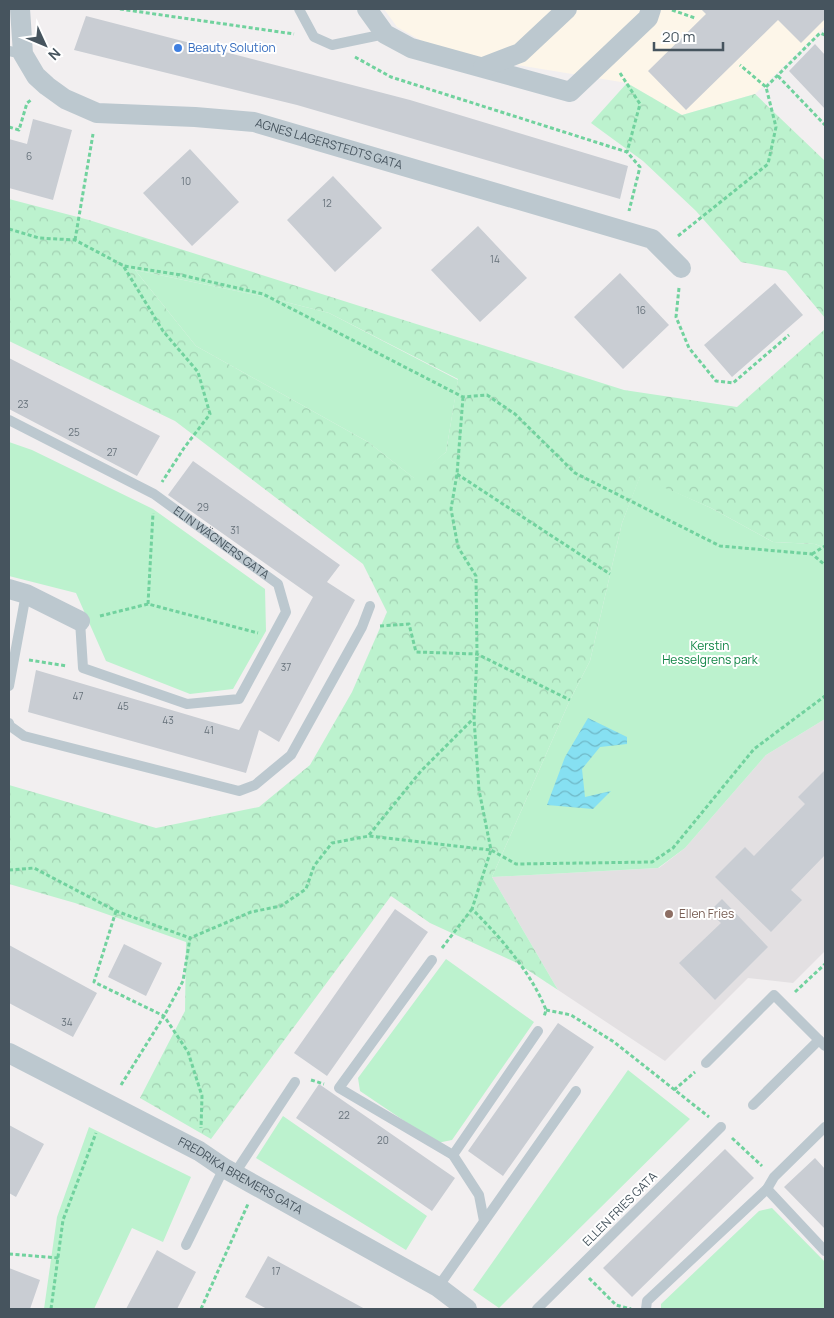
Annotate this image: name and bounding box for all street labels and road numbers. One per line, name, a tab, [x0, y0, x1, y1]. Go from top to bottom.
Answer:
street label: AGNES LAGERSTEDTS GATA	[253, 114, 405, 173]
street label: ELIN WÄGNERS GATA	[170, 502, 273, 583]
street label: FREDRIKA BREMERS GATA	[175, 1133, 306, 1218]
street label: ELLEN FRIES GATA	[579, 1167, 661, 1250]

